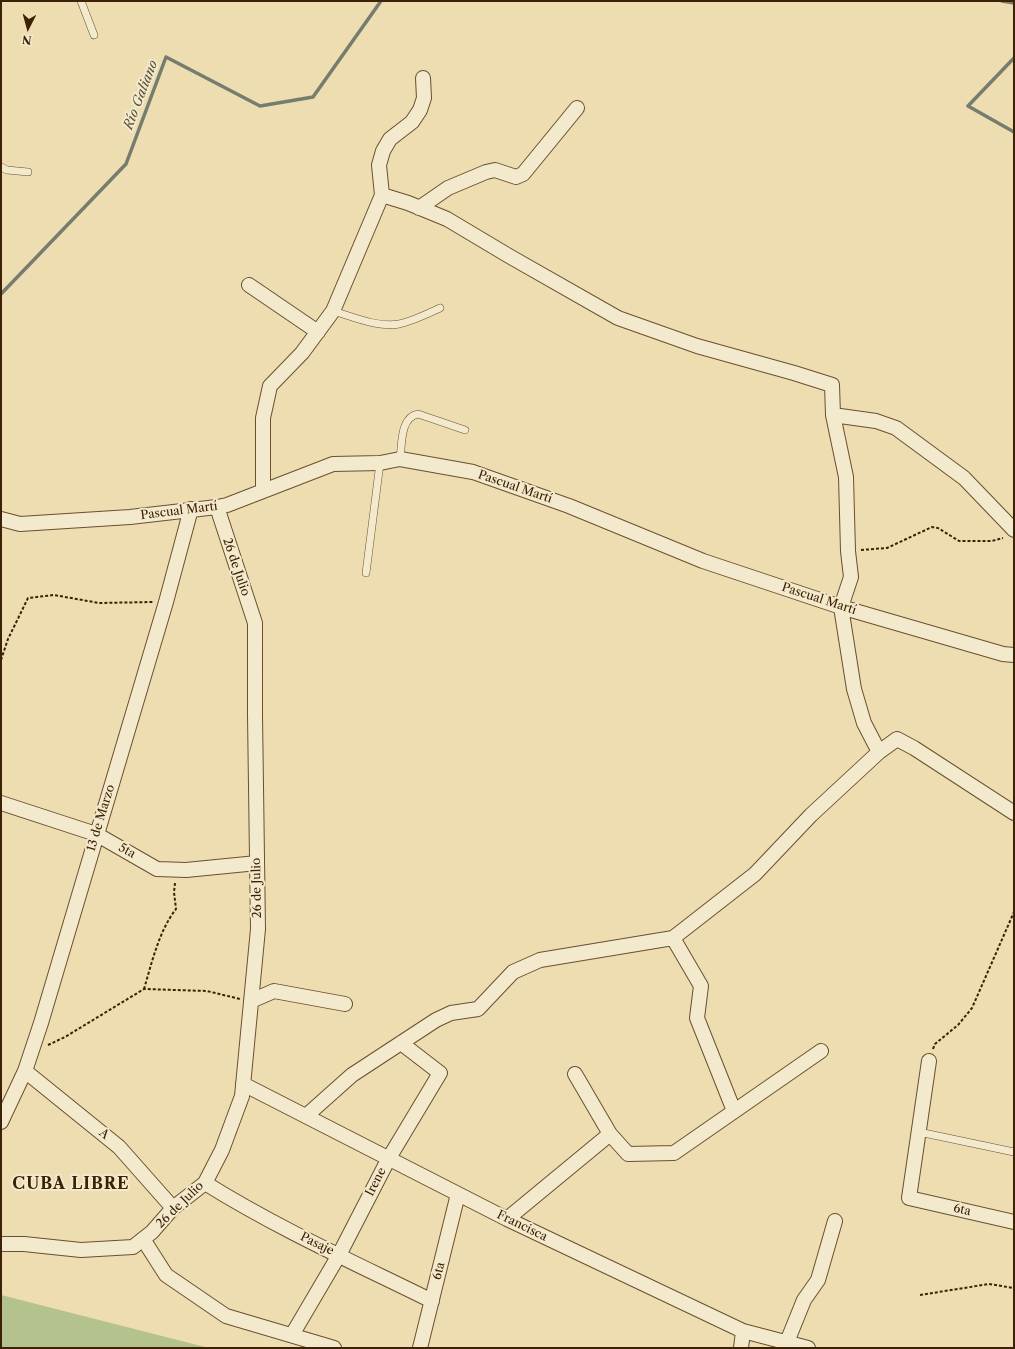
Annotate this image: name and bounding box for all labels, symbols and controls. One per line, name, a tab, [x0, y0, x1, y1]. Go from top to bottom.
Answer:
north arrow	[8, 8, 48, 48]
text: N	[21, 32, 32, 47]
water label: Río Galiano	[121, 58, 161, 132]
street label: Pascual Martí	[476, 468, 554, 506]
street label: Pascual Martí	[140, 499, 218, 523]
street label: 26 de Julio	[219, 536, 253, 598]
street label: Pascual Martí	[780, 580, 858, 618]
street label: 13 de Marzo	[84, 783, 118, 853]
street label: 5ta	[116, 840, 138, 862]
street label: 26 de Julio	[249, 858, 265, 918]
street label: A	[96, 1126, 112, 1142]
street label: Irene	[363, 1165, 389, 1199]
district label: CUBA LIBRE	[12, 1174, 130, 1194]
street label: 26 de Julio	[153, 1179, 207, 1231]
street label: 6ta	[952, 1201, 972, 1219]
street label: Francisca	[494, 1208, 550, 1244]
street label: Pasaje	[298, 1230, 336, 1258]
street label: 6ta	[430, 1261, 448, 1281]

